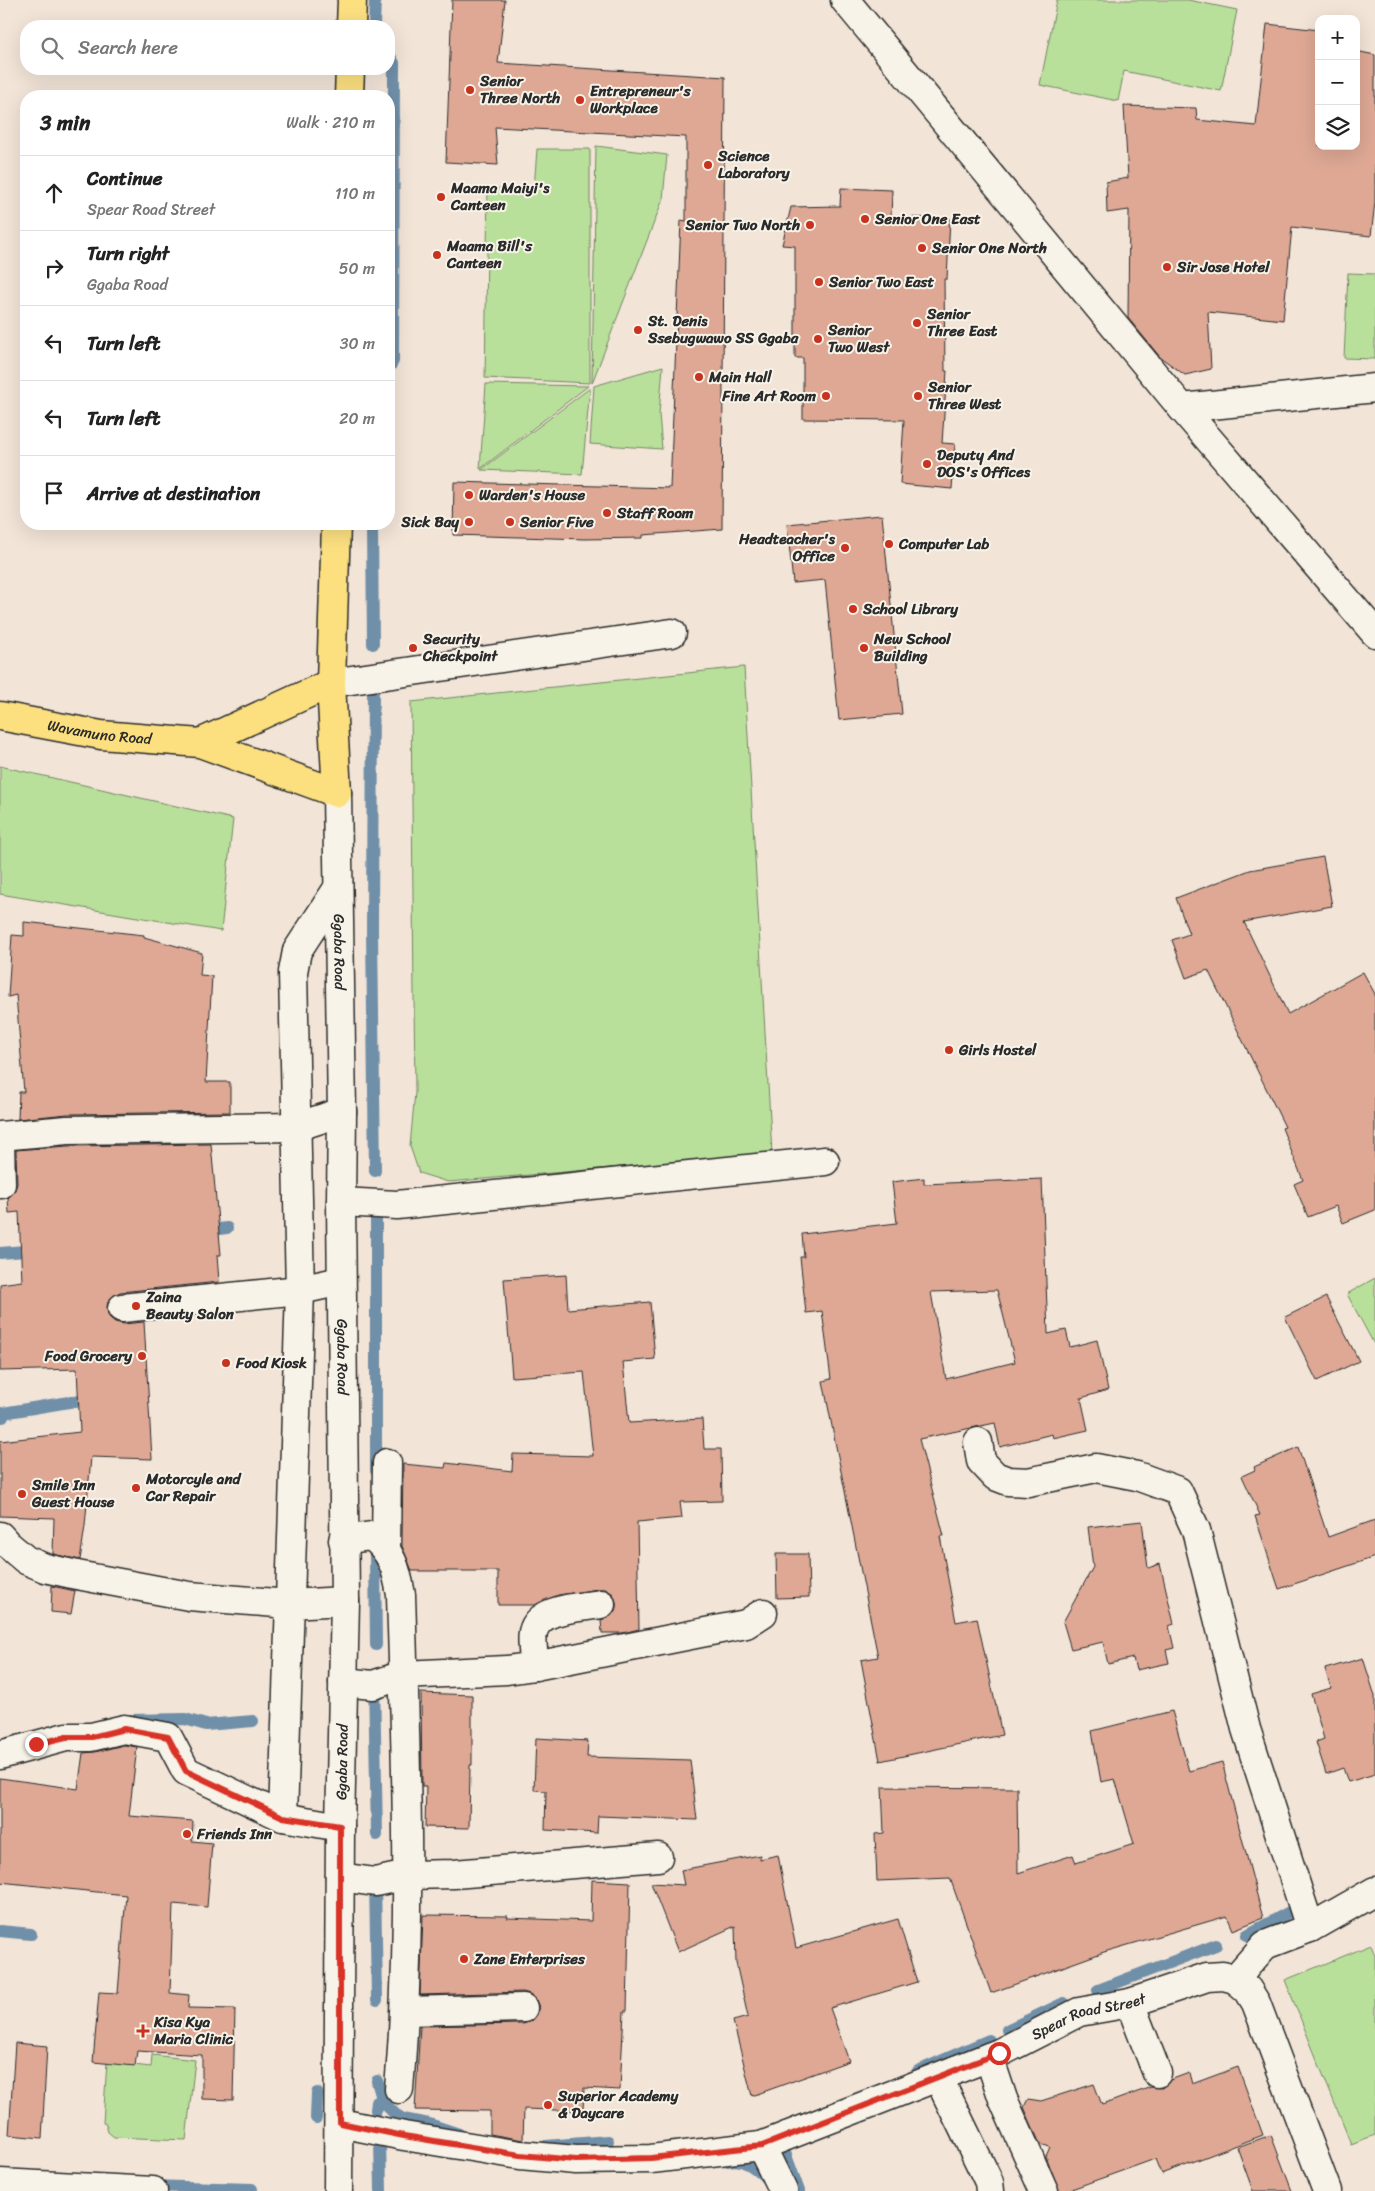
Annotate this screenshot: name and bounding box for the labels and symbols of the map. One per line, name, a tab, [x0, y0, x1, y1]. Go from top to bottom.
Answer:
place label: Senior Three North	[479, 68, 560, 111]
place label: Entrepreneur's Workplace	[590, 78, 692, 121]
marker: Senior Three North	[464, 84, 476, 96]
marker: Entrepreneur's Workplace	[574, 94, 586, 106]
place label: Science Laboratory	[717, 143, 791, 186]
marker: Science Laboratory	[702, 159, 714, 171]
place label: Maama Maiyi's Canteen	[450, 175, 550, 218]
marker: Maama Maiyi's Canteen	[435, 191, 447, 203]
place label: Senior One East	[874, 206, 981, 232]
place label: Senior Two North	[685, 212, 800, 238]
marker: Senior One East	[859, 213, 871, 225]
marker: Senior Two North	[804, 219, 816, 231]
place label: Maama Bill's Canteen	[446, 233, 533, 276]
place label: Senior One North	[931, 235, 1047, 261]
marker: Senior One North	[916, 242, 928, 254]
marker: Maama Bill's Canteen	[431, 249, 443, 261]
place label: Sir Jose Hotel	[1176, 254, 1270, 280]
marker: Sir Jose Hotel	[1161, 261, 1173, 273]
place label: Senior Two East	[828, 269, 934, 295]
marker: Senior Two East	[813, 276, 825, 288]
place label: Senior Three East	[926, 301, 998, 344]
place label: St. Denis Ssebugwawo SS Ggaba	[647, 308, 799, 351]
place label: Senior Two West	[827, 317, 890, 360]
marker: Senior Three East	[911, 317, 923, 329]
marker: St. Denis Ssebugwawo SS Ggaba	[632, 324, 644, 336]
marker: Senior Two West	[812, 333, 824, 345]
place label: Main Hall	[708, 364, 772, 390]
marker: Main Hall	[693, 371, 705, 383]
place label: Senior Three West	[927, 374, 1002, 417]
place label: Fine Art Room	[721, 383, 816, 409]
marker: Fine Art Room	[820, 390, 832, 402]
marker: Senior Three West	[912, 390, 924, 402]
place label: Deputy And DOS's Offices	[937, 442, 1031, 485]
marker: Deputy And DOS's Offices	[921, 458, 933, 470]
place label: Warden's House	[479, 482, 585, 508]
marker: Warden's House	[463, 489, 475, 501]
place label: Staff Room	[616, 500, 694, 526]
marker: Staff Room	[601, 507, 613, 519]
place label: Sick Bay	[400, 509, 459, 535]
place label: Senior Five	[519, 509, 594, 535]
marker: Sick Bay	[463, 516, 475, 528]
marker: Senior Five	[504, 516, 516, 528]
place label: Headteacher's Office	[738, 526, 836, 569]
place label: Computer Lab	[898, 531, 989, 557]
marker: Computer Lab	[883, 538, 895, 550]
marker: Headteacher's Office	[839, 542, 851, 554]
place label: School Library	[862, 596, 959, 622]
marker: School Library	[847, 603, 859, 615]
place label: Security Checkpoint	[422, 626, 498, 669]
place label: New School Building	[873, 626, 951, 669]
marker: Security Checkpoint	[407, 642, 419, 654]
marker: New School Building	[858, 642, 870, 654]
street label: Wavamuno Road	[45, 712, 154, 752]
street label: Ggaba Road	[326, 914, 353, 991]
place label: Girls Hostel	[958, 1037, 1037, 1063]
marker: Girls Hostel	[943, 1044, 955, 1056]
place label: Zaina Beauty Salon	[145, 1284, 235, 1327]
marker: Zaina Beauty Salon	[130, 1300, 142, 1312]
street label: Ggaba Road	[329, 1319, 356, 1396]
place label: Food Grocery	[44, 1343, 133, 1369]
marker: Food Grocery	[136, 1350, 148, 1362]
place label: Food Kiosk	[235, 1350, 307, 1376]
marker: Food Kiosk	[220, 1357, 232, 1369]
place label: Motorcyle and Car Repair	[145, 1466, 243, 1509]
place label: Smile Inn Guest House	[31, 1472, 115, 1515]
marker: Motorcyle and Car Repair	[130, 1482, 142, 1494]
marker: Smile Inn Guest House	[16, 1488, 28, 1500]
street label: Ggaba Road	[328, 1723, 356, 1800]
route end	[25, 1733, 48, 1756]
place label: Friends Inn	[196, 1821, 273, 1847]
marker: Friends Inn	[181, 1828, 193, 1840]
place label: Zane Enterprises	[473, 1946, 586, 1972]
marker: Zane Enterprises	[458, 1953, 470, 1965]
street label: Spear Road Street	[1026, 1985, 1150, 2047]
place label: Kisa Kya Maria Clinic	[153, 2009, 234, 2052]
marker: Kisa Kya Maria Clinic	[136, 2024, 150, 2038]
route start	[988, 2042, 1011, 2065]
place label: Superior Academy & Daycare	[557, 2083, 680, 2126]
marker: Superior Academy & Daycare	[542, 2099, 554, 2111]

